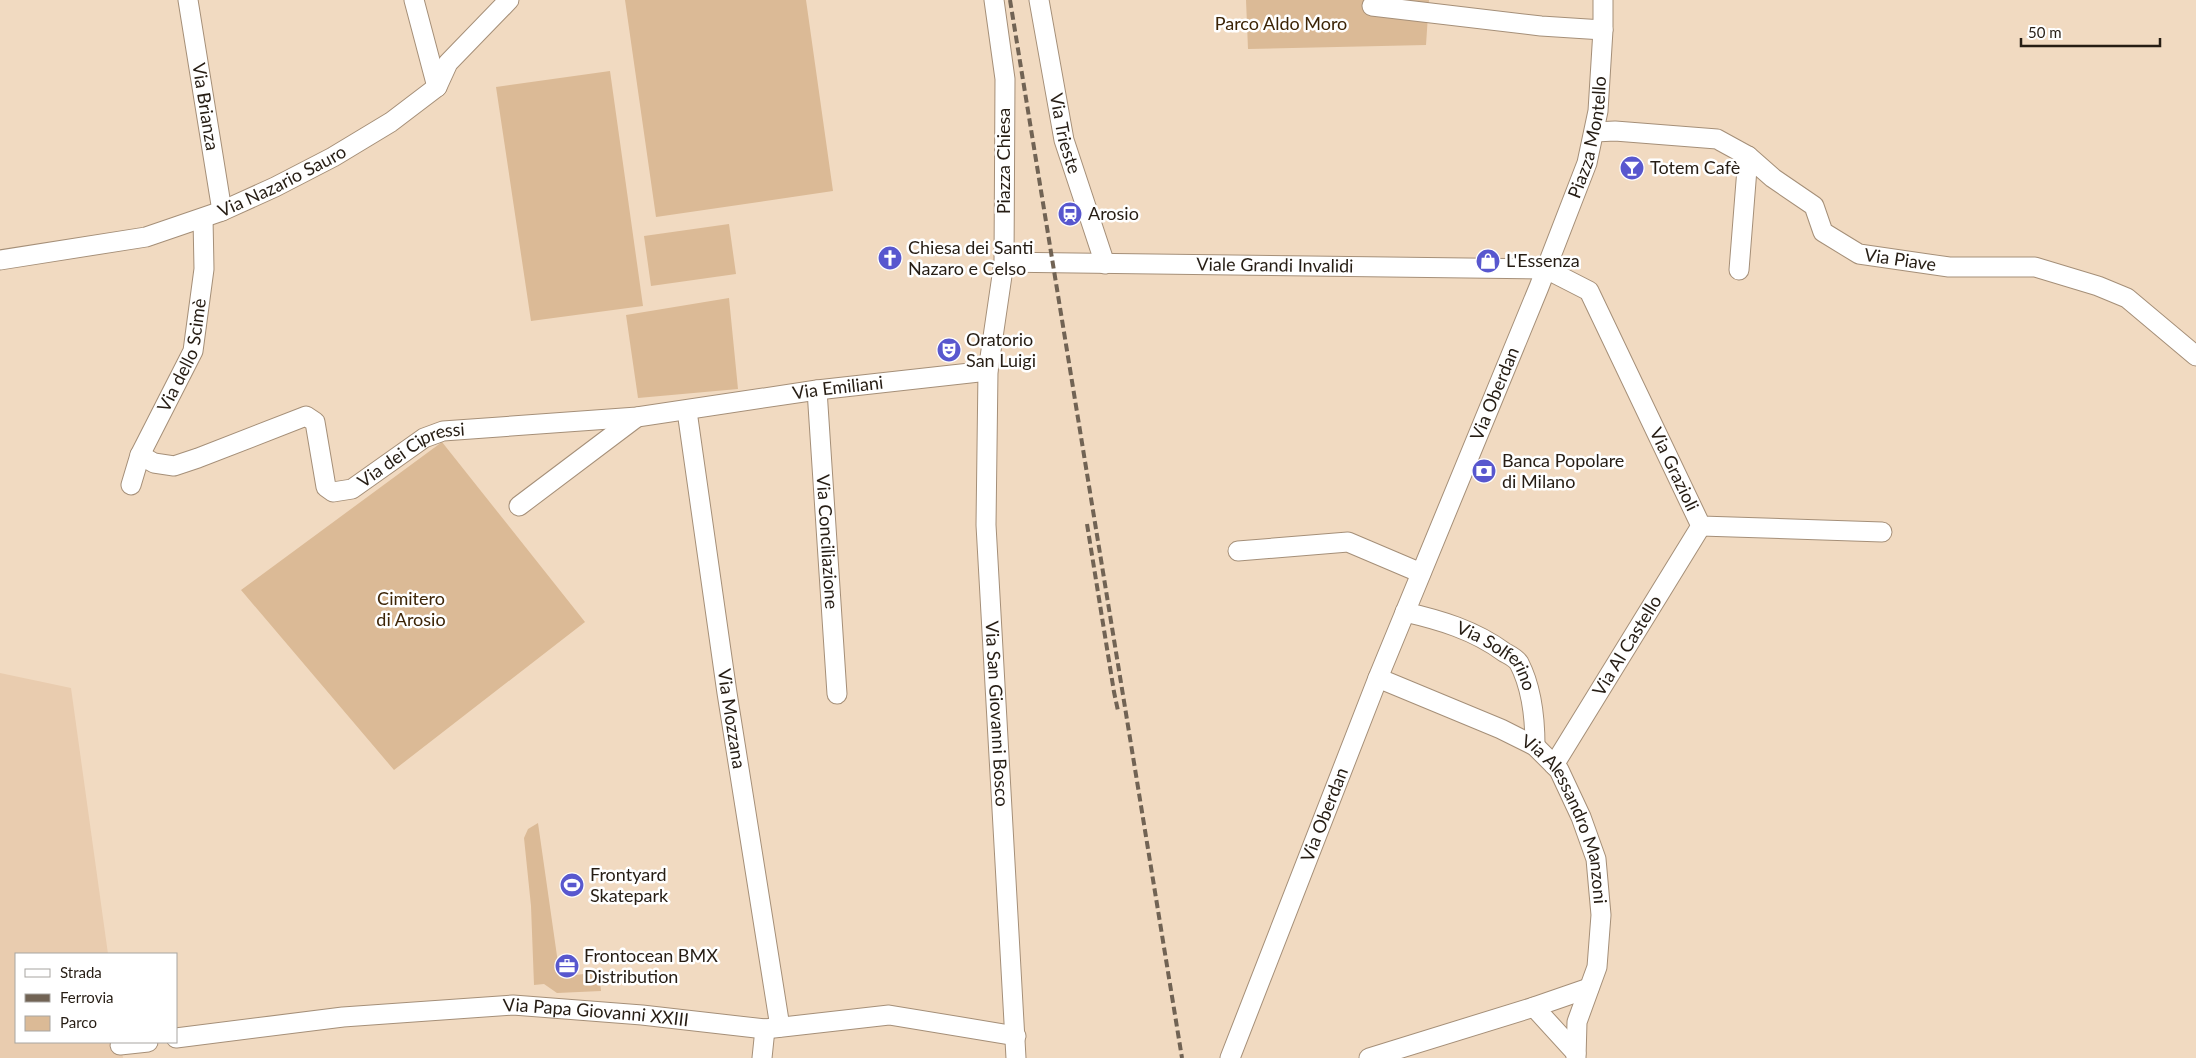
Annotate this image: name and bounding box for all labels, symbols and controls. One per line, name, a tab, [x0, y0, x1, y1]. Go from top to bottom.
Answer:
park label: Parco Aldo Moro	[1215, 12, 1347, 34]
scale bar	[2021, 15, 2160, 47]
text: 50 m	[2028, 23, 2062, 41]
street label: Via Brianza	[188, 61, 224, 152]
street label: Piazza Montello	[1562, 76, 1610, 201]
street label: Via Trieste	[1046, 91, 1086, 176]
street label: Piazza Chiesa	[992, 108, 1014, 214]
street label: Via Nazario Sauro	[214, 140, 350, 221]
bar icon: Totem Cafè	[1619, 155, 1645, 181]
place label: Totem Cafè	[1650, 156, 1740, 178]
station icon: Arosio	[1057, 201, 1083, 227]
place label: Arosio	[1088, 202, 1139, 224]
place label: Chiesa dei Santi Nazaro e Celso	[908, 236, 1033, 279]
street label: Via Piave	[1863, 243, 1938, 275]
church icon: Chiesa dei Santi Nazaro e Celso	[877, 245, 903, 271]
shop icon: L'Essenza	[1475, 248, 1501, 274]
place label: L'Essenza	[1506, 249, 1580, 271]
street label: Viale Grandi Invalidi	[1196, 252, 1354, 277]
street label: Via dello Scimè	[152, 297, 210, 415]
place label: Oratorio San Luigi	[966, 328, 1036, 371]
theatre icon: Oratorio San Luigi	[936, 337, 962, 363]
street label: Via Oberdan	[1465, 343, 1523, 444]
street label: Via Emiliani	[791, 371, 884, 404]
street label: Via dei Cipressi	[353, 417, 465, 492]
street label: Via Grazioli	[1646, 424, 1704, 514]
place label: Banca Popolare di Milano	[1502, 449, 1624, 492]
bank icon: Banca Popolare di Milano	[1471, 458, 1497, 484]
street label: Via Conciliazione	[813, 474, 843, 610]
park label: Cimitero di Arosio	[376, 587, 446, 630]
street label: Via Al Castello	[1587, 591, 1666, 700]
street label: Via Solferino	[1454, 616, 1541, 693]
street label: Via San Giovanni Bosco	[981, 620, 1014, 807]
street label: Via Mozzana	[714, 667, 751, 770]
street label: Via Alessandro Manzoni	[1518, 729, 1612, 905]
street label: Via Oberdan	[1296, 764, 1352, 865]
place label: Frontyard Skatepark	[590, 863, 669, 906]
sports icon: Frontyard Skatepark	[559, 872, 585, 898]
place label: Frontocean BMX Distribution	[584, 944, 718, 987]
legend	[15, 953, 178, 1043]
office icon: Frontocean BMX Distribution	[554, 953, 580, 979]
text: Strada	[60, 963, 102, 981]
text: Ferrovia	[60, 988, 113, 1006]
street label: Via Papa Giovanni XXIII	[502, 993, 690, 1030]
text: Parco	[60, 1013, 97, 1031]

